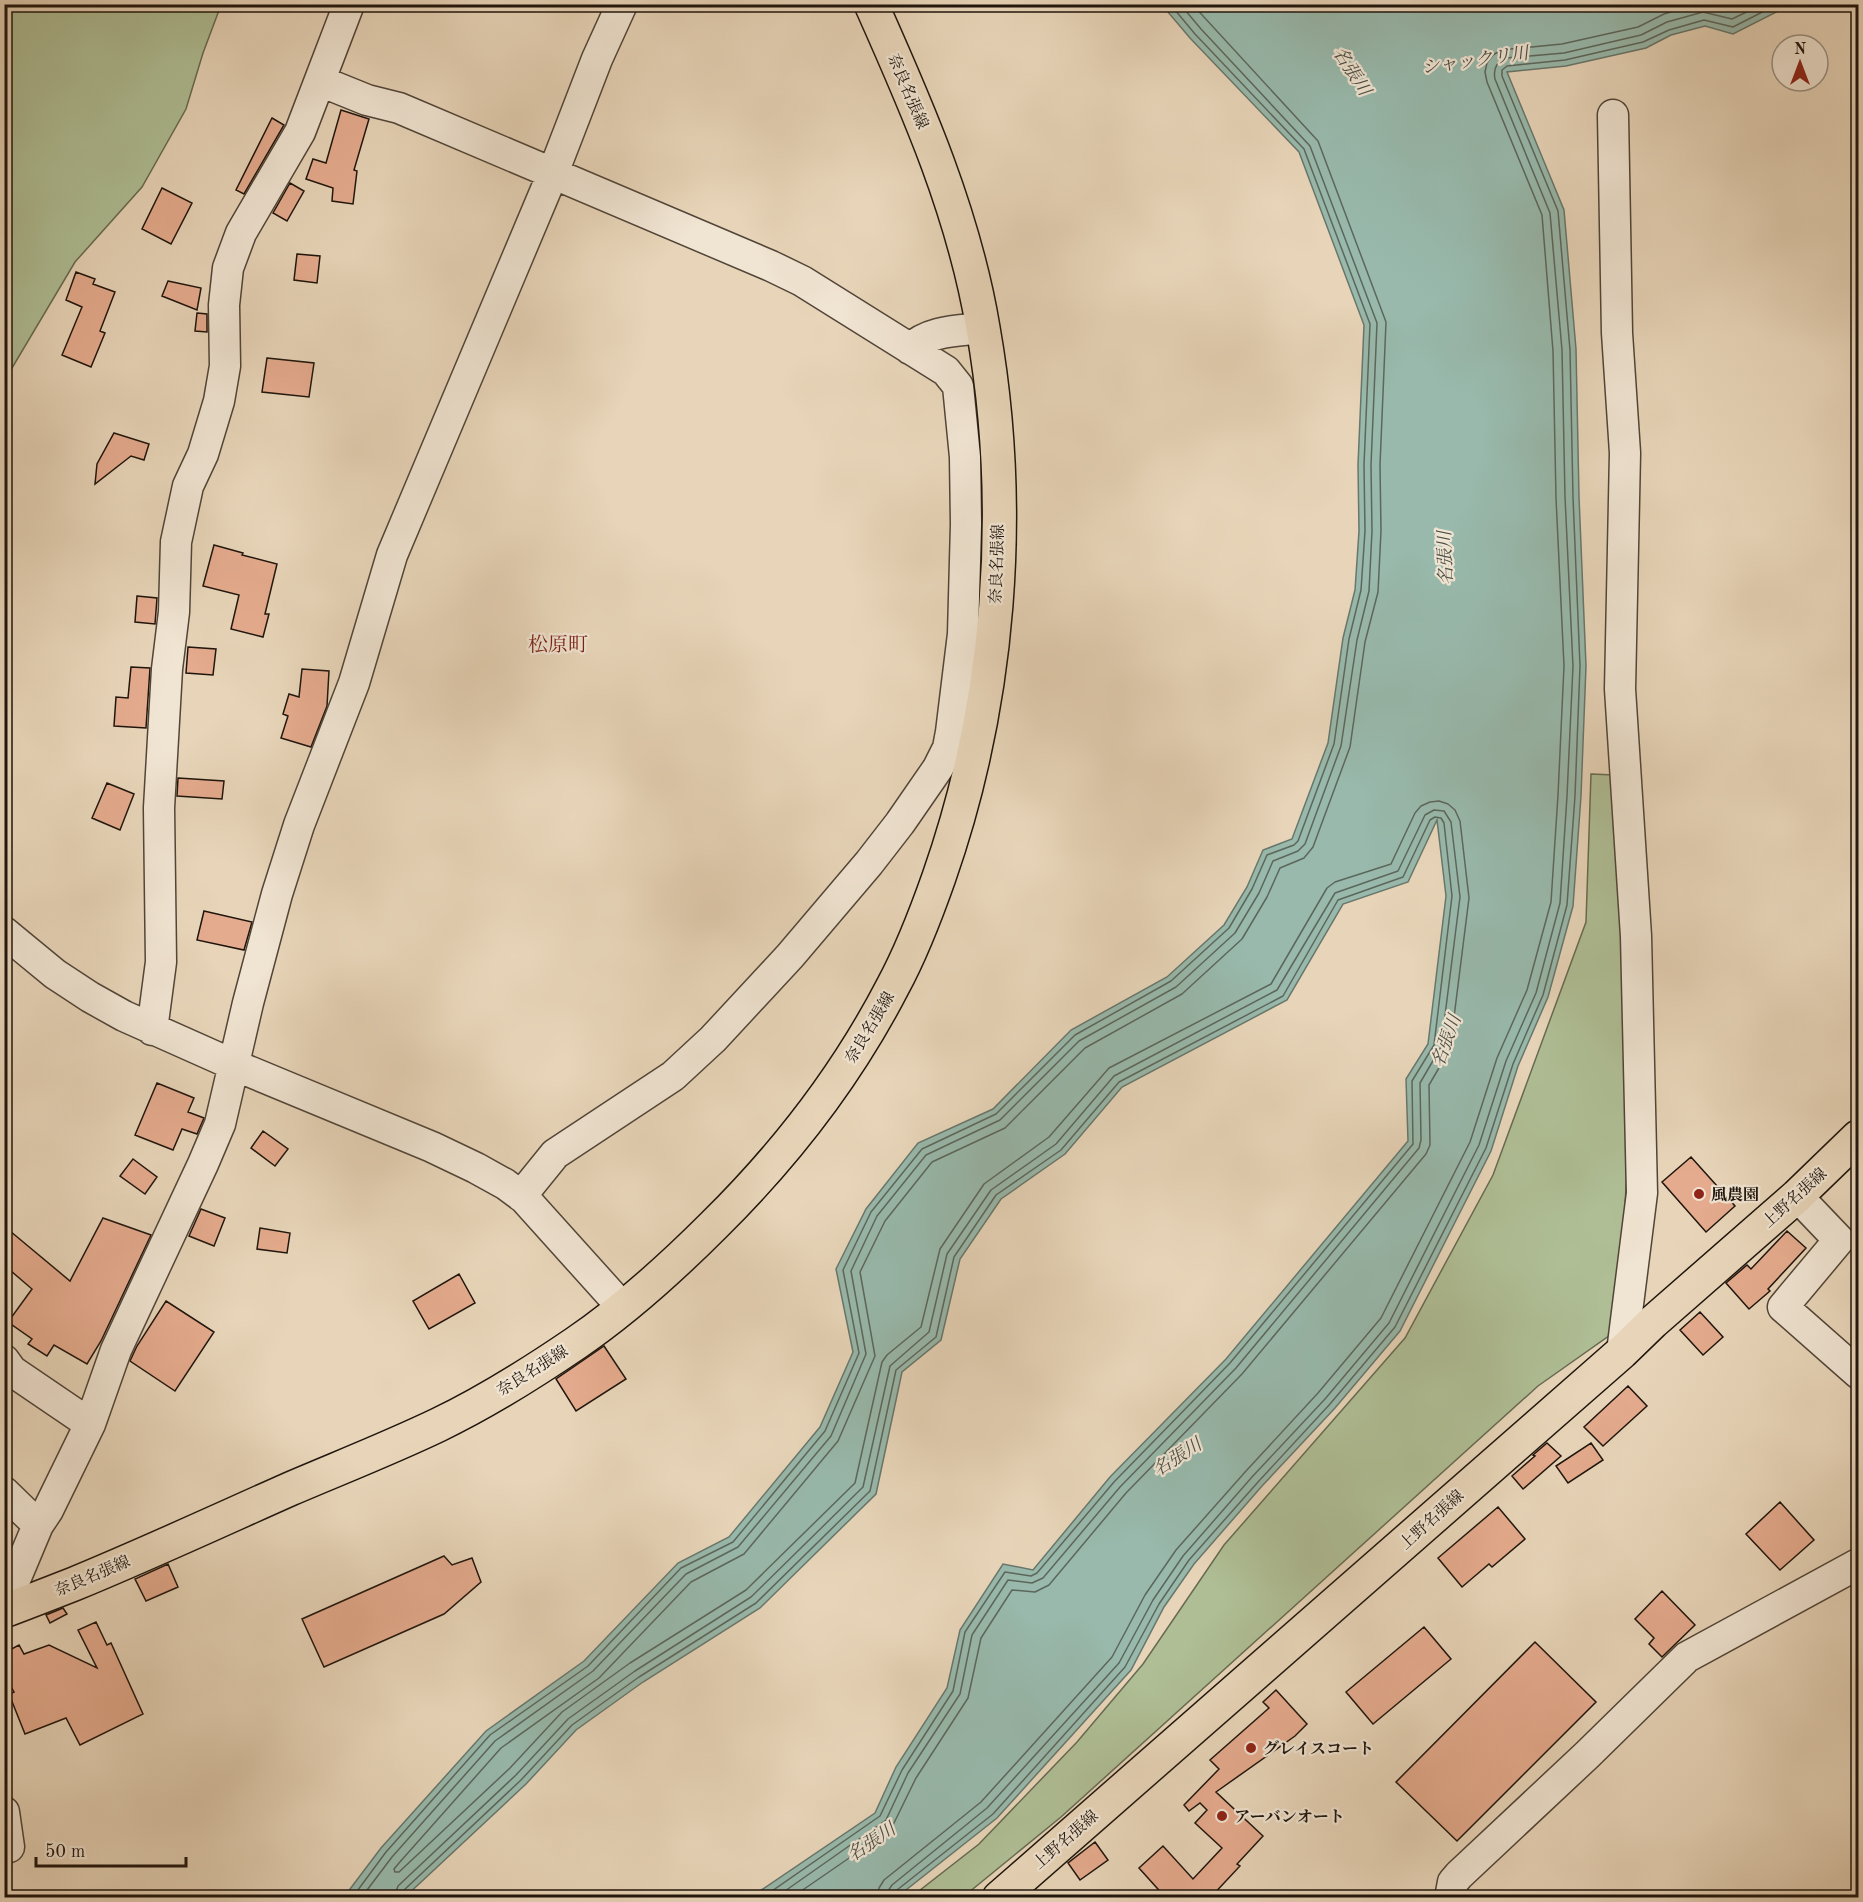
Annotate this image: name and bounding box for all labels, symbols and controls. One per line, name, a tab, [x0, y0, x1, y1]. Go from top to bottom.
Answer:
north arrow	[1770, 33, 1830, 93]
text: N	[1794, 42, 1807, 58]
water label: 名張川	[1329, 43, 1376, 101]
water label: シャックリ川	[1420, 43, 1532, 77]
street label: 奈良名張線	[884, 51, 932, 132]
street label: 奈良名張線	[987, 524, 1007, 604]
water label: 名張川	[1434, 529, 1456, 585]
district label: 松原町	[528, 634, 588, 656]
street label: 奈良名張線	[842, 989, 898, 1066]
water label: 名張川	[1427, 1010, 1465, 1070]
street label: 上野名張線	[1759, 1164, 1830, 1231]
place label: 風農園	[1711, 1186, 1759, 1204]
marker: 風農園	[1692, 1187, 1706, 1201]
street label: 奈良名張線	[494, 1342, 571, 1400]
water label: 名張川	[1149, 1433, 1207, 1480]
street label: 上野名張線	[1396, 1486, 1467, 1553]
street label: 奈良名張線	[52, 1552, 133, 1600]
place label: グレイスコート	[1263, 1740, 1374, 1758]
marker: グレイスコート	[1244, 1741, 1258, 1755]
street label: 上野名張線	[1030, 1807, 1102, 1873]
marker: アーバンオート	[1215, 1809, 1229, 1823]
place label: アーバンオート	[1234, 1809, 1345, 1826]
water label: 名張川	[843, 1817, 901, 1865]
scale bar	[36, 1830, 186, 1868]
text: 50 m	[45, 1843, 85, 1861]

